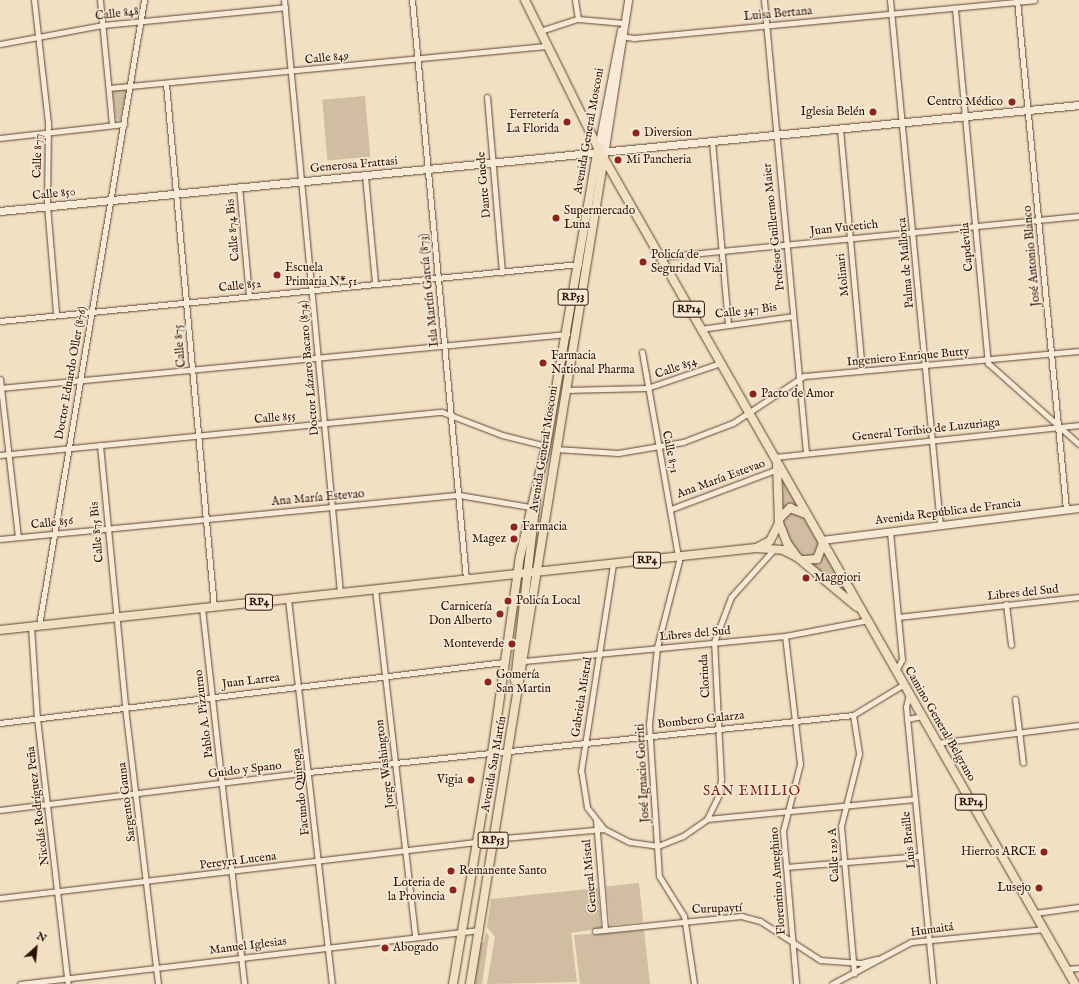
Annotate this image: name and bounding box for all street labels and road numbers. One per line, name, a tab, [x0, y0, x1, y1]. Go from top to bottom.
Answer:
street label: Calle 848	[94, 4, 140, 24]
street label: Luisa Bertana	[743, 4, 813, 24]
street label: Calle 849	[304, 49, 350, 67]
street label: Avenida General Mosconi	[571, 67, 607, 195]
street label: Calle 877	[30, 134, 46, 178]
street label: Dante Guede	[474, 151, 494, 219]
street label: Generosa Frattasi	[310, 154, 398, 176]
street label: Profesor Guillermo Maier	[760, 162, 788, 292]
street label: Calle 850	[32, 185, 76, 203]
street label: Calle 874 Bis	[223, 198, 243, 262]
street label: José Antonio Blanco	[1020, 205, 1044, 307]
street label: Juan Vucetich	[809, 217, 879, 239]
street label: Palma de Mallorca	[895, 217, 917, 309]
street label: Capdevila	[958, 222, 976, 272]
street label: Isla Martín García (873)	[416, 233, 442, 347]
street label: Molinari	[834, 253, 852, 297]
street label: Calle 852	[218, 277, 262, 295]
road number: RP53	[557, 288, 589, 306]
street label: Doctor Lázaro Bacaro (874)	[296, 300, 322, 436]
road number: RP14	[672, 300, 706, 318]
street label: Calle 347 Bis	[714, 300, 778, 322]
street label: Doctor Eduardo Oller (876)	[52, 305, 90, 441]
street label: Calle 875	[171, 324, 189, 368]
street label: Ingeniero Enrique Butty	[846, 344, 970, 370]
street label: Calle 854	[653, 354, 699, 382]
street label: Avenida General Mosconi	[527, 385, 561, 513]
street label: Calle 855	[254, 409, 296, 427]
street label: General Toribio de Luzuriaga	[852, 415, 1000, 445]
street label: Calle 871	[659, 429, 681, 475]
street label: Ana María Estevao	[675, 456, 767, 502]
street label: Ana María Estevao	[271, 487, 365, 509]
street label: Avenida República de Francia	[874, 496, 1022, 528]
street label: Calle 875 Bis	[87, 501, 107, 563]
street label: Calle 856	[30, 514, 74, 532]
road number: RP4	[632, 551, 662, 569]
street label: Libres del Sud	[987, 582, 1059, 604]
road number: RP4	[244, 593, 274, 611]
street label: Libres del Sud	[659, 624, 731, 644]
street label: Clorinda	[697, 654, 713, 698]
street label: Gabriela Mistral	[569, 656, 595, 738]
street label: Camino General Belgrano	[901, 664, 979, 784]
street label: Pablo A. Pizzurno	[191, 669, 217, 759]
street label: Juan Larrea	[221, 670, 281, 692]
street label: Bombero Galarza	[657, 708, 745, 732]
street label: Avenida San Martín	[478, 715, 510, 813]
street label: Jorge Washington	[372, 719, 398, 809]
street label: José Ignacio Gorriti	[633, 723, 653, 823]
street label: Nicolás Rodríguez Peña	[24, 745, 52, 867]
street label: Facundo Quiroga	[289, 748, 313, 836]
street label: Guido y Spano	[208, 758, 282, 782]
street label: Sargento Gauna	[115, 762, 139, 842]
road number: RP14	[954, 793, 988, 811]
street label: Luis Braille	[899, 811, 919, 869]
street label: Florentino Ameghino	[767, 827, 789, 935]
street label: Calle 129 A	[825, 827, 843, 883]
road number: RP53	[477, 831, 509, 849]
street label: General Mistal	[580, 839, 600, 913]
street label: Pereyra Lucena	[199, 849, 277, 873]
street label: Curupaytí	[692, 901, 742, 917]
street label: Humaitá	[910, 920, 954, 940]
street label: Manuel Iglesias	[209, 934, 287, 958]

